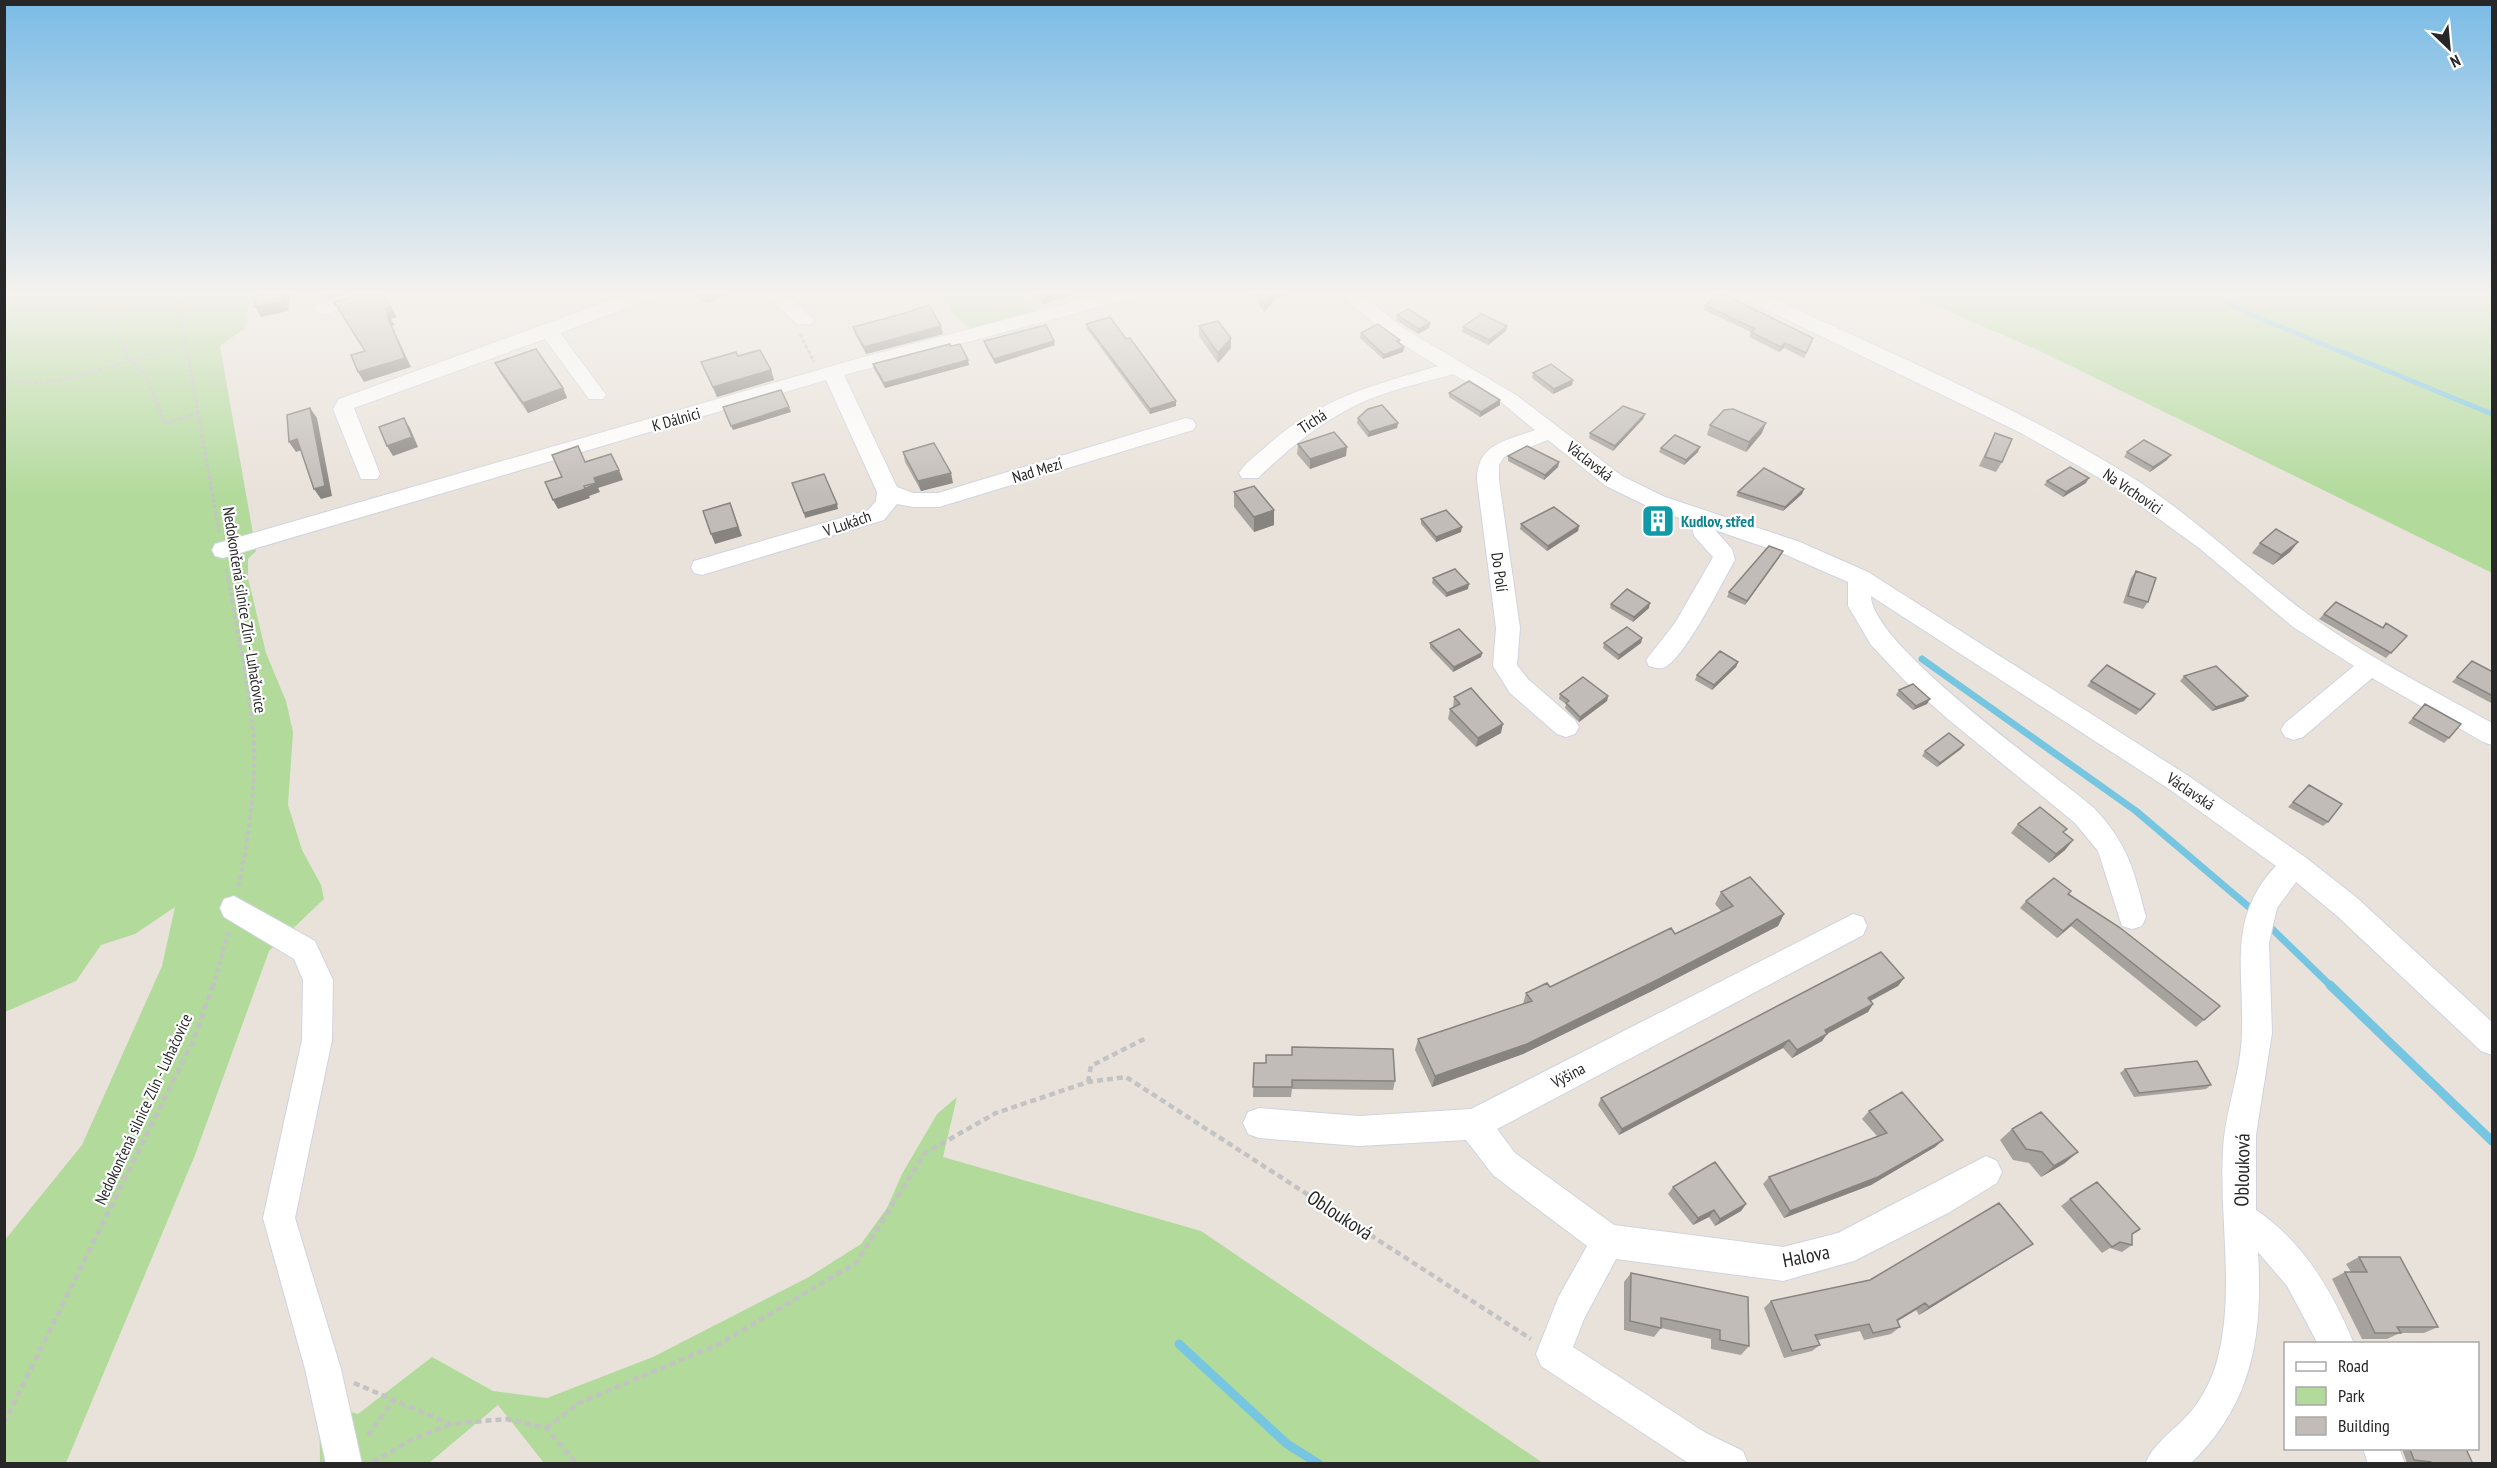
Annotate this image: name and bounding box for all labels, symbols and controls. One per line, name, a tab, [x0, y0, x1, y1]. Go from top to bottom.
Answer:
north arrow	[2419, 18, 2479, 78]
text: N	[2447, 51, 2464, 72]
street label: K Dálnici	[650, 403, 702, 435]
street label: Tichá	[1294, 405, 1330, 437]
street label: Václavská	[1562, 436, 1617, 485]
street label: Nad Mezí	[1010, 453, 1065, 487]
street label: Na Vrchovici	[2099, 464, 2167, 518]
building icon: Kudlov, střed	[1640, 503, 1676, 539]
street label: Nedokončená silnice Zlín - Luhačovice	[219, 506, 271, 714]
street label: V Lukách	[820, 506, 873, 541]
place label: Kudlov, střed	[1681, 511, 1754, 531]
street label: Do Polí	[1487, 551, 1513, 594]
street label: Václavská	[2163, 767, 2219, 814]
street label: Nedokončená silnice Zlín - Luhačovice	[90, 1010, 196, 1208]
street label: Výšina	[1547, 1058, 1588, 1093]
street label: Oblouková	[2228, 1133, 2256, 1207]
street label: Oblouková	[1302, 1184, 1378, 1246]
street label: Halova	[1780, 1239, 1832, 1273]
legend	[2284, 1342, 2479, 1450]
text: Road	[2338, 1354, 2369, 1377]
text: Park	[2338, 1384, 2365, 1407]
text: Building	[2338, 1414, 2390, 1437]

